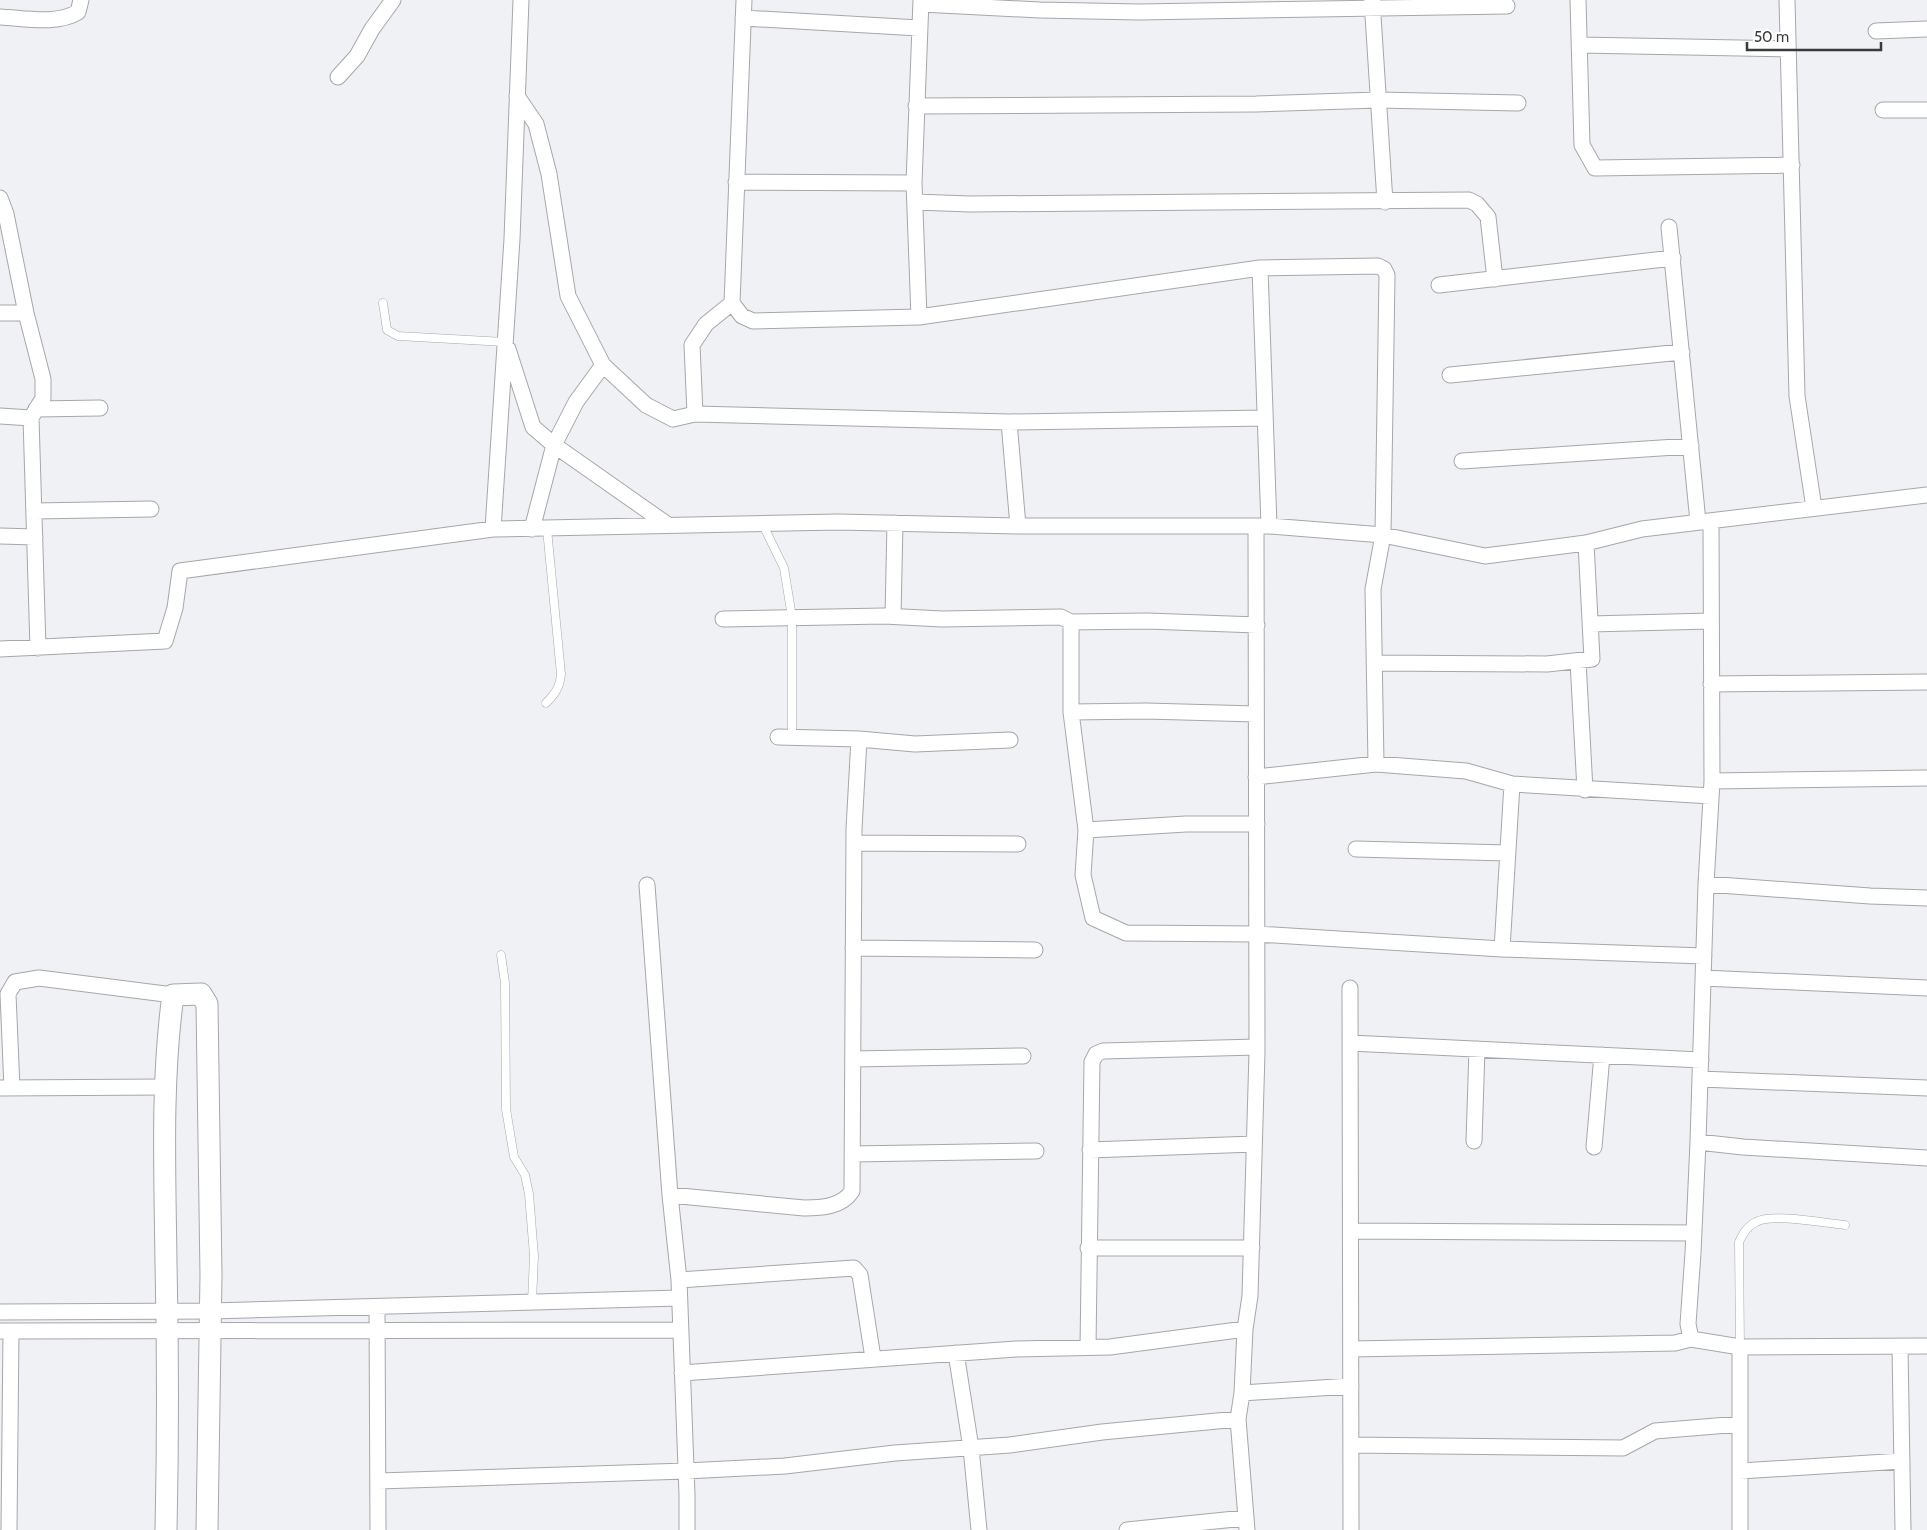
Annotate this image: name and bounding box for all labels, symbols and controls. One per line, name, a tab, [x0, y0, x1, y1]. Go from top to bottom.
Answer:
scale bar	[1747, 20, 1881, 52]
text: 50 m	[1754, 28, 1789, 46]

